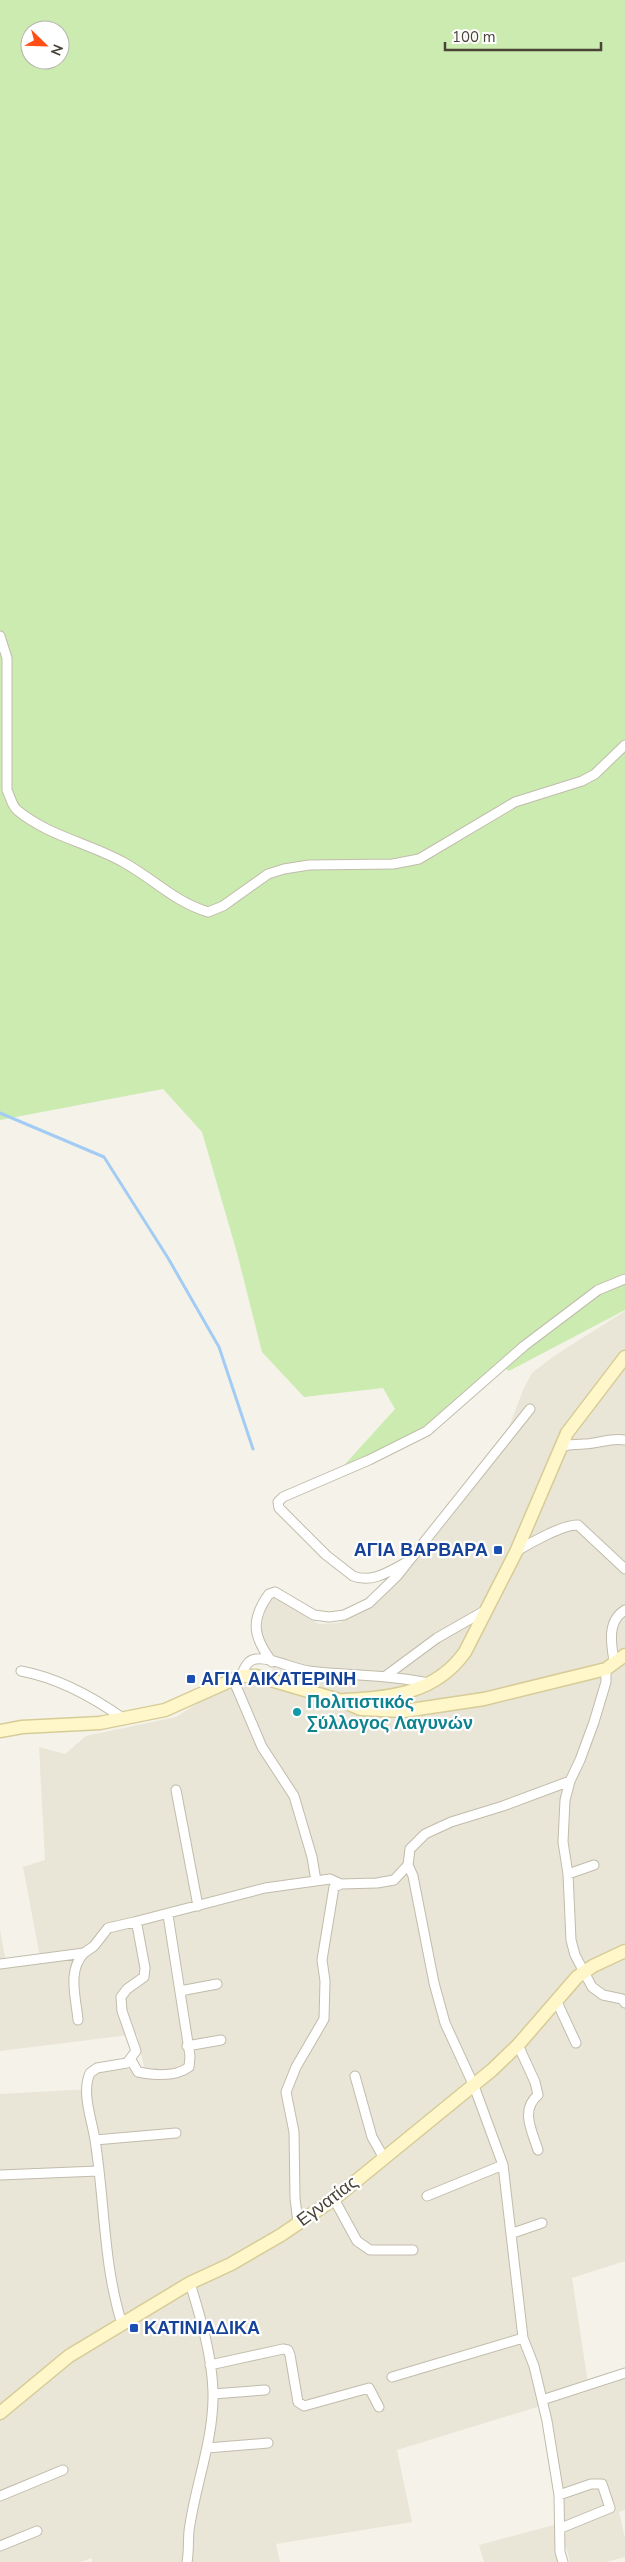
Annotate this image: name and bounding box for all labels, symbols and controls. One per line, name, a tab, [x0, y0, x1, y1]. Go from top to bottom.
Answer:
north arrow	[20, 20, 70, 70]
scale bar	[445, 20, 601, 52]
text: 100 m	[452, 27, 496, 47]
text: N	[46, 41, 67, 58]
place label: ΑΓΙΑ ΒΑΡΒΑΡΑ	[354, 1538, 488, 1562]
marker: ΑΓΙΑ ΒΑΡΒΑΡΑ	[492, 1544, 504, 1556]
place label: ΑΓΙΑ ΑΙΚΑΤΕΡΙΝΗ	[201, 1667, 356, 1691]
marker: ΑΓΙΑ ΑΙΚΑΤΕΡΙΝΗ	[185, 1673, 197, 1685]
place label: Πολιτιστικός Σύλλογος Λαγυνών	[307, 1690, 473, 1735]
marker: Πολιτιστικός Σύλλογος Λαγυνών	[291, 1706, 303, 1718]
street label: Εγνατίας	[292, 2170, 363, 2232]
place label: ΚΑΤΙΝΙΑΔΙΚΑ	[144, 2316, 260, 2340]
marker: ΚΑΤΙΝΙΑΔΙΚΑ	[128, 2322, 140, 2334]

